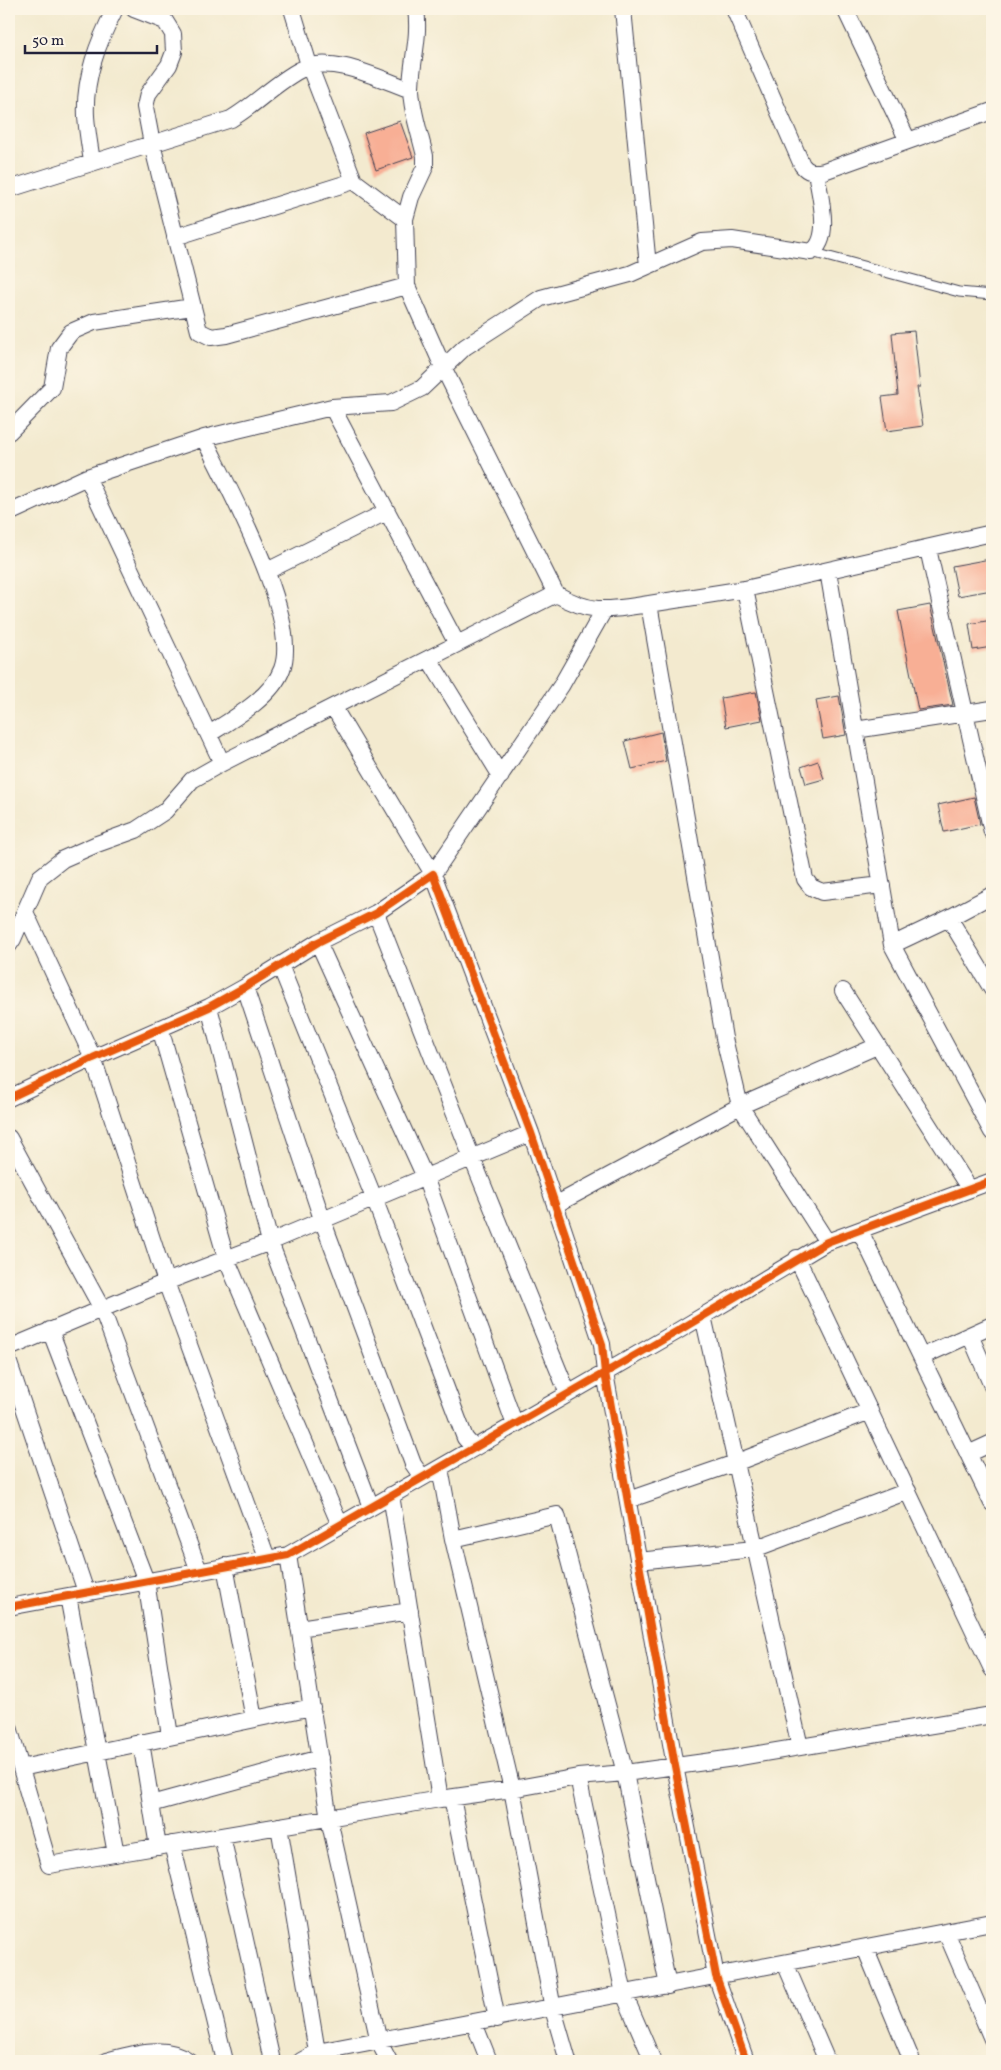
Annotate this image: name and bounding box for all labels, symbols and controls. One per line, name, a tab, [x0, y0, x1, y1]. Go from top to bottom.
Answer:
scale bar	[25, 22, 158, 54]
text: 50 m	[32, 31, 64, 52]

